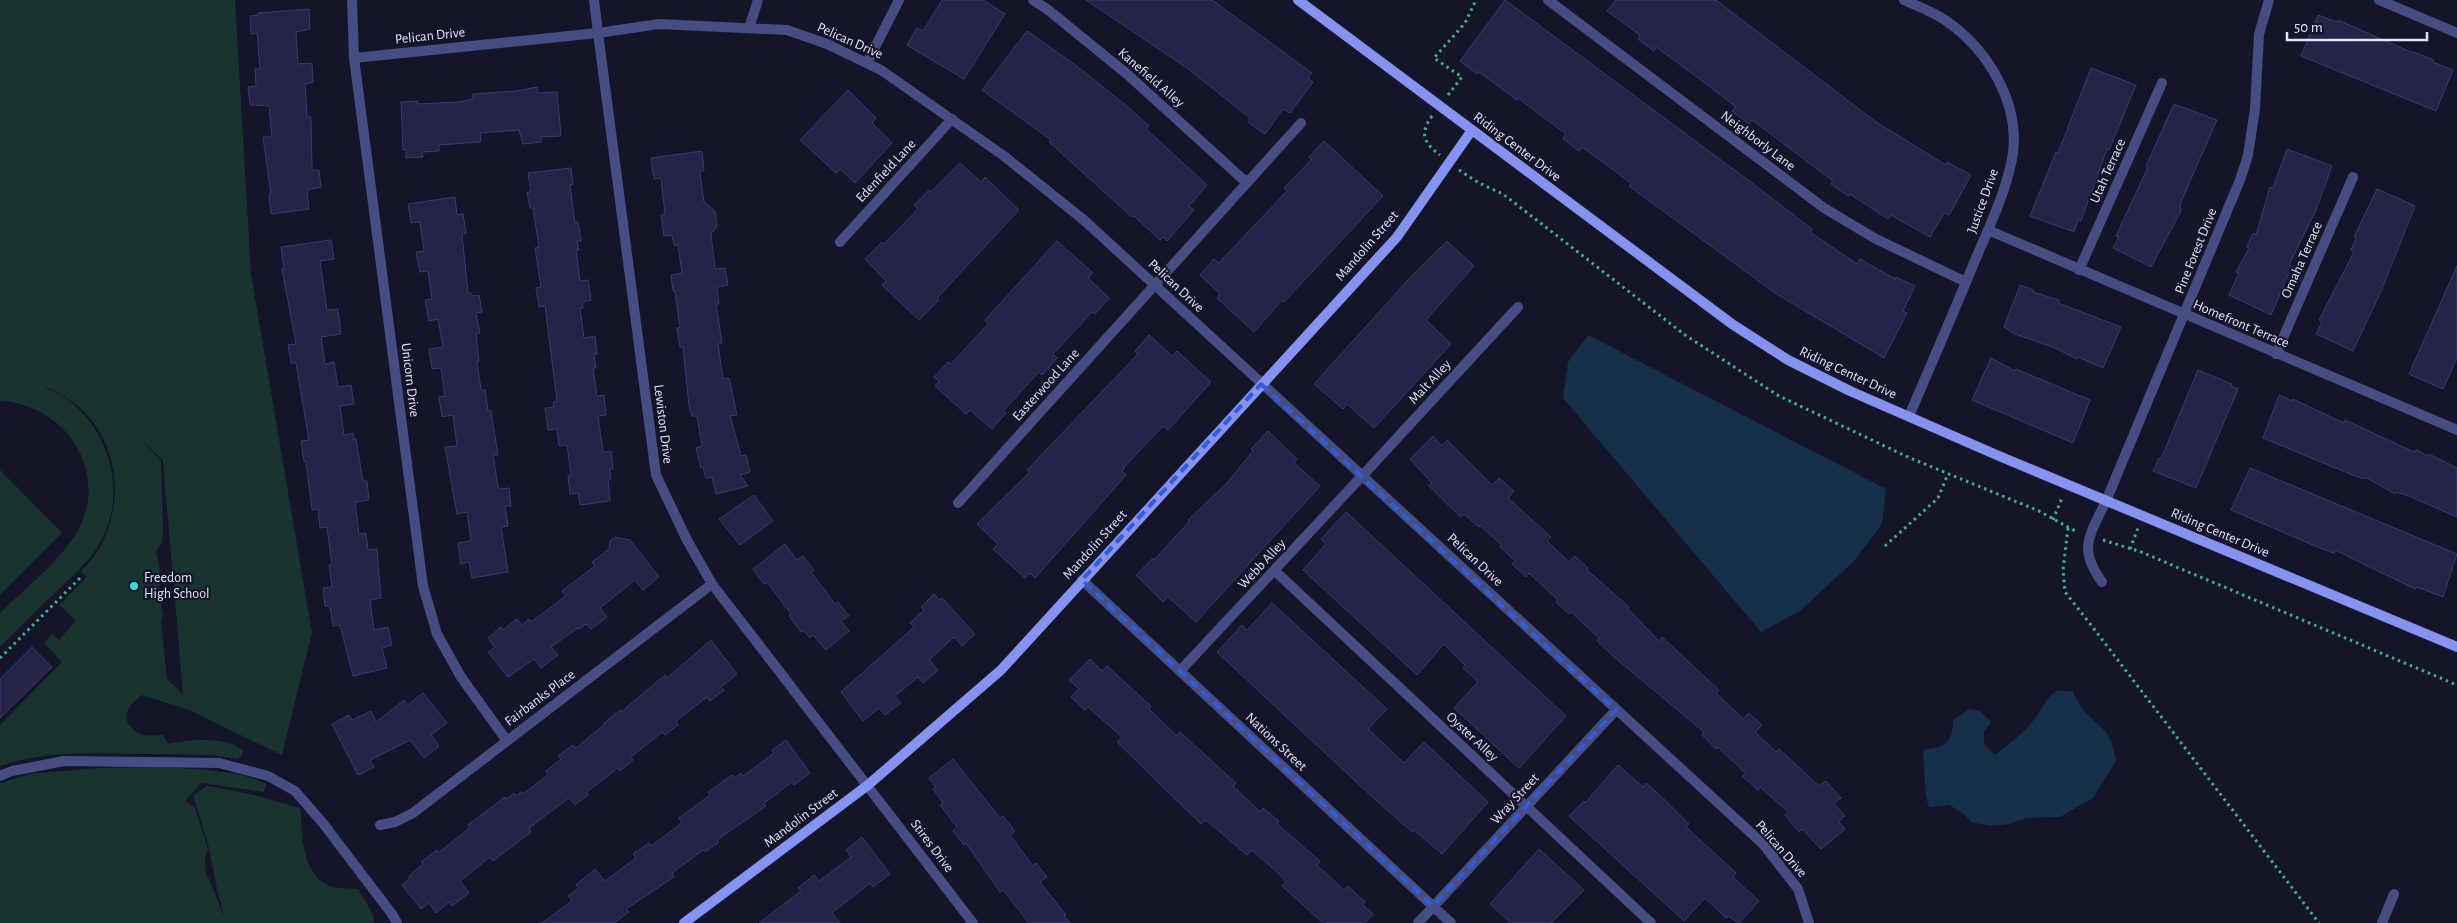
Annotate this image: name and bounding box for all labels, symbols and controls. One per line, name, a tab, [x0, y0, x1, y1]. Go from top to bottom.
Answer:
scale bar	[2287, 10, 2427, 42]
street label: Pelican Drive	[815, 20, 885, 62]
text: 50 m	[2294, 20, 2323, 35]
street label: Pelican Drive	[394, 25, 466, 47]
street label: Kanefield Alley	[1115, 46, 1187, 110]
street label: Neighborly Lane	[1718, 109, 1798, 173]
street label: Riding Center Drive	[1471, 110, 1563, 184]
street label: Edenfield Lane	[854, 137, 918, 205]
street label: Utah Terrace	[2088, 137, 2128, 205]
street label: Justice Drive	[1965, 167, 2001, 235]
street label: Pine Forest Drive	[2172, 206, 2220, 296]
street label: Mandolin Street	[1333, 208, 1401, 284]
street label: Omaha Terrace	[2279, 220, 2325, 300]
street label: Pelican Drive	[1146, 257, 1206, 315]
street label: Homefront Terrace	[2191, 297, 2291, 351]
street label: Unicorn Drive	[399, 342, 421, 418]
street label: Riding Center Drive	[1797, 344, 1899, 402]
street label: Easterwood Lane	[1010, 346, 1082, 424]
street label: Malt Alley	[1406, 357, 1454, 407]
street label: Lewiston Drive	[651, 384, 675, 464]
street label: Riding Center Drive	[2169, 506, 2271, 560]
street label: Mandolin Street	[1060, 507, 1130, 582]
street label: Pelican Drive	[1445, 531, 1505, 589]
street label: Webb Alley	[1236, 536, 1288, 592]
place label: Freedom High School	[144, 571, 210, 601]
marker: Freedom High School	[128, 580, 140, 592]
street label: Fairbanks Place	[502, 667, 578, 729]
street label: Nations Street	[1243, 710, 1310, 774]
street label: Oyster Alley	[1443, 710, 1501, 764]
street label: Wray Street	[1488, 771, 1542, 827]
street label: Mandolin Street	[762, 786, 841, 850]
street label: Stires Drive	[908, 817, 956, 875]
street label: Pelican Drive	[1753, 818, 1809, 880]

